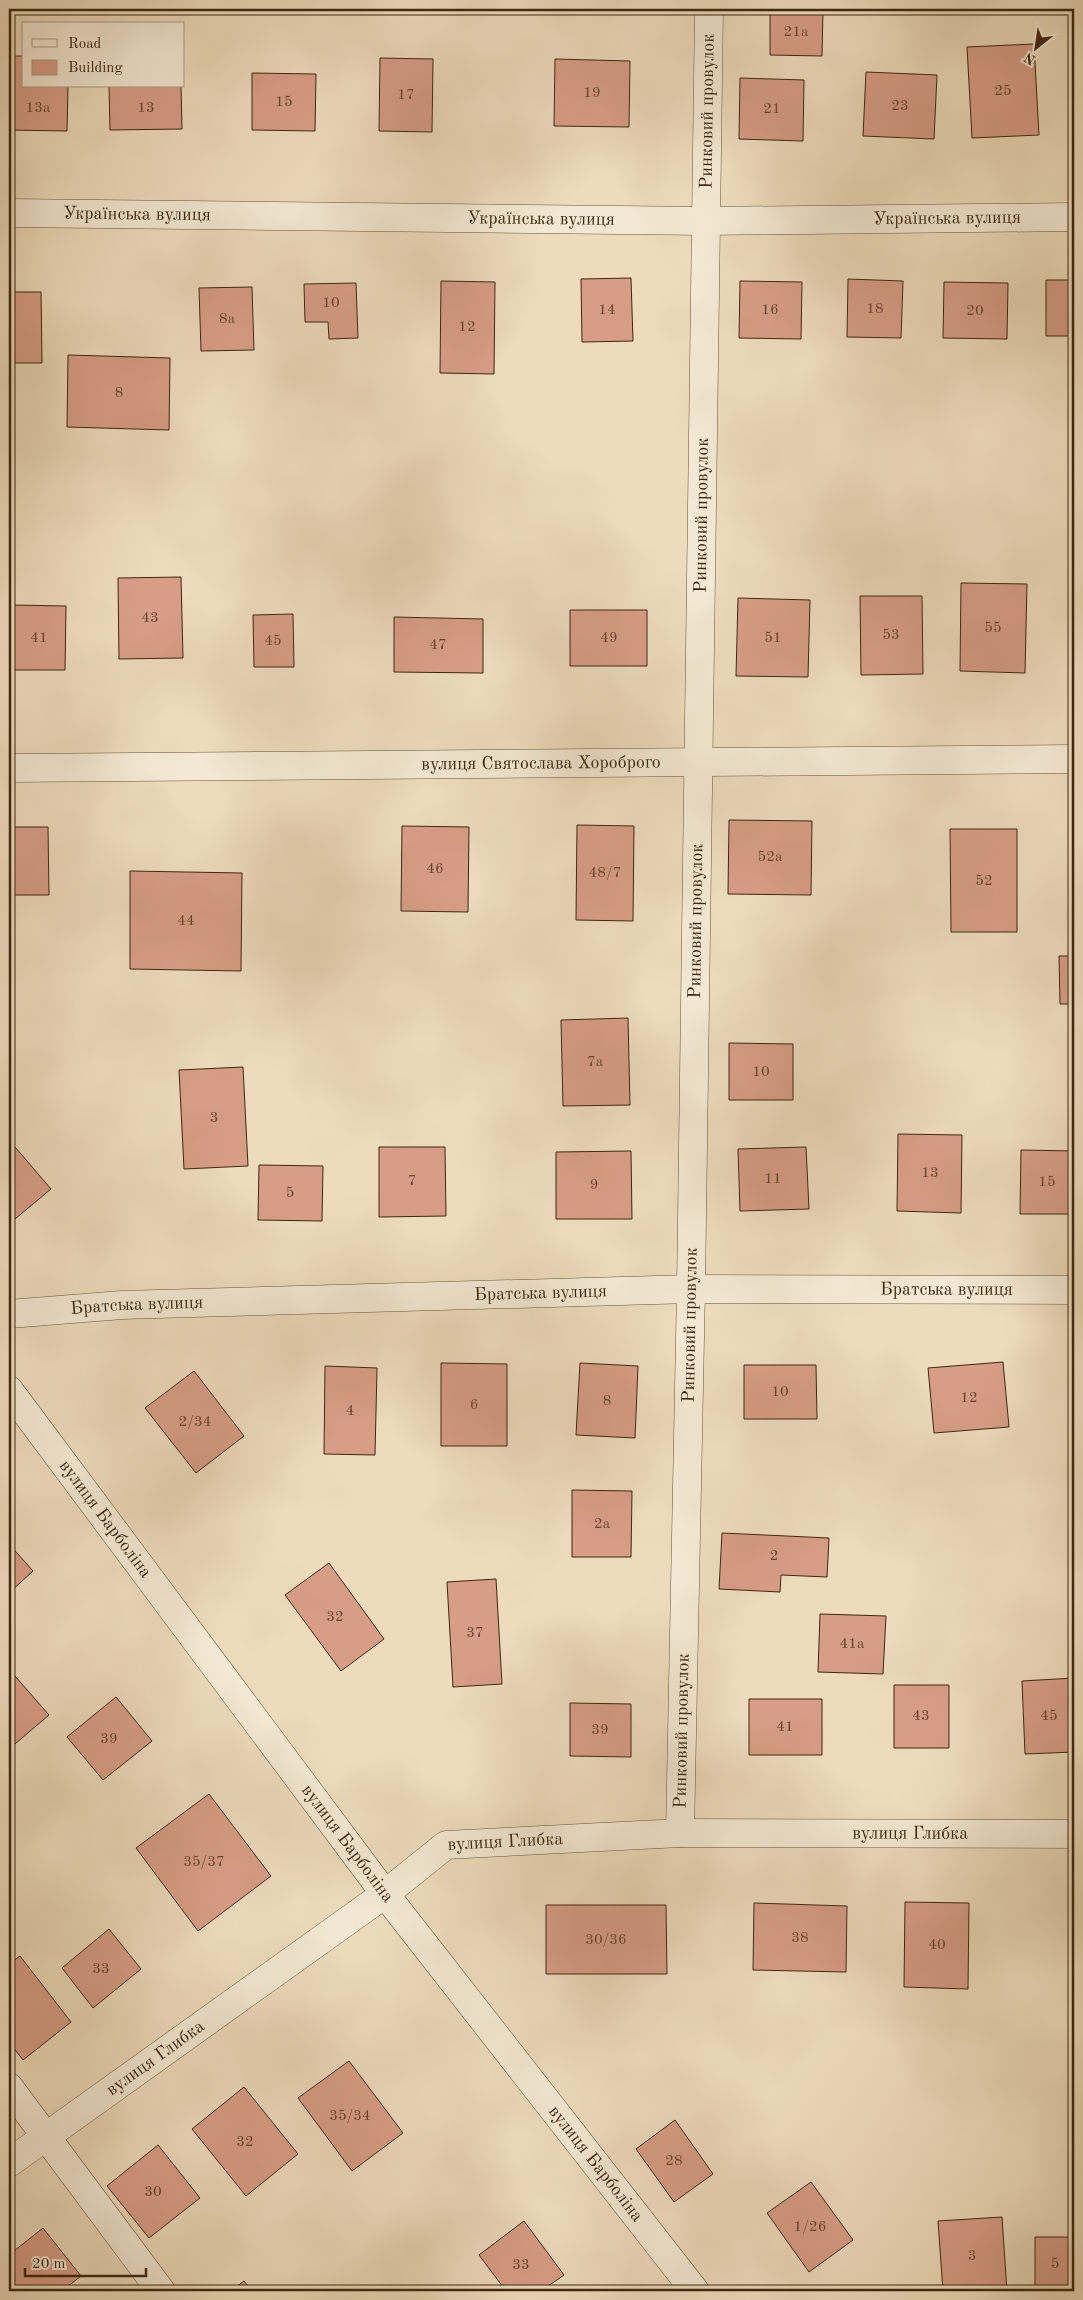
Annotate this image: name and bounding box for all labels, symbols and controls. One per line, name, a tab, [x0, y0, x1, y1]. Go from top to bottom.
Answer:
legend	[22, 22, 185, 88]
north arrow	[1010, 22, 1060, 72]
house number: 21а	[784, 25, 809, 40]
street label: Ринковий провулок	[697, 33, 718, 189]
text: Road	[68, 37, 102, 52]
text: N	[1022, 50, 1038, 67]
text: Building	[68, 61, 123, 76]
house number: 25	[994, 84, 1012, 99]
house number: 19	[583, 86, 601, 101]
house number: 17	[397, 88, 415, 103]
house number: 15	[275, 95, 293, 110]
house number: 23	[891, 99, 909, 114]
house number: 13а	[26, 101, 51, 116]
house number: 13	[137, 101, 155, 116]
house number: 21	[763, 102, 781, 117]
street label: Українська вулиця	[63, 205, 211, 224]
street label: Українська вулиця	[467, 209, 615, 229]
street label: Українська вулиця	[873, 209, 1021, 228]
house number: 10	[322, 296, 340, 311]
house number: 18	[866, 302, 884, 317]
house number: 14	[598, 303, 616, 318]
house number: 16	[761, 303, 779, 318]
house number: 20	[966, 304, 984, 319]
house number: 8а	[219, 312, 236, 327]
house number: 12	[458, 320, 476, 335]
house number: 8	[115, 386, 123, 401]
street label: Ринковий провулок	[692, 437, 712, 593]
house number: 43	[141, 611, 159, 626]
house number: 55	[984, 621, 1002, 636]
house number: 53	[882, 628, 900, 643]
house number: 41	[30, 631, 48, 646]
house number: 49	[600, 631, 618, 646]
house number: 51	[764, 631, 782, 646]
house number: 45	[264, 634, 282, 649]
house number: 47	[429, 638, 447, 653]
street label: вулиця Святослава Хороброго	[421, 753, 661, 774]
street label: Ринковий провулок	[686, 843, 706, 999]
house number: 52а	[758, 850, 783, 865]
house number: 46	[426, 862, 444, 877]
house number: 48/7	[589, 866, 621, 881]
house number: 52	[975, 874, 993, 889]
house number: 44	[177, 914, 195, 929]
house number: 7а	[587, 1055, 604, 1070]
house number: 10	[752, 1065, 770, 1080]
house number: 3	[210, 1111, 218, 1126]
house number: 13	[921, 1166, 939, 1181]
house number: 11	[764, 1172, 782, 1187]
house number: 7	[408, 1174, 416, 1189]
house number: 15	[1038, 1175, 1056, 1190]
house number: 9	[590, 1178, 598, 1193]
house number: 5	[286, 1186, 294, 1201]
street label: Ринковий провулок	[680, 1247, 701, 1403]
street label: Братська вулиця	[880, 1280, 1013, 1299]
street label: Братська вулиця	[474, 1282, 607, 1304]
street label: Братська вулиця	[70, 1294, 203, 1318]
house number: 10	[771, 1385, 789, 1400]
house number: 12	[960, 1391, 978, 1406]
house number: 8	[603, 1394, 611, 1409]
house number: 6	[470, 1398, 478, 1413]
house number: 4	[346, 1404, 354, 1419]
house number: 2/34	[179, 1415, 211, 1430]
street label: вулиця Барболіна	[56, 1457, 155, 1581]
house number: 2а	[594, 1517, 611, 1532]
house number: 2	[770, 1549, 778, 1564]
house number: 32	[326, 1610, 344, 1625]
house number: 37	[466, 1626, 484, 1641]
house number: 41а	[840, 1637, 865, 1652]
street label: Ринковий провулок	[671, 1653, 693, 1809]
house number: 43	[912, 1709, 930, 1724]
house number: 45	[1040, 1709, 1058, 1724]
house number: 41	[776, 1720, 794, 1735]
house number: 39	[591, 1723, 609, 1738]
house number: 39	[100, 1732, 118, 1747]
street label: вулиця Барболіна	[298, 1781, 397, 1906]
street label: вулиця Глибка	[852, 1824, 968, 1843]
street label: вулиця Глибка	[447, 1830, 564, 1854]
house number: 35/37	[183, 1855, 225, 1870]
house number: 38	[791, 1931, 809, 1946]
house number: 30/36	[585, 1933, 627, 1948]
house number: 40	[928, 1938, 946, 1953]
house number: 33	[92, 1962, 110, 1977]
street label: вулиця Глибка	[103, 2017, 208, 2099]
street label: вулиця Барболіна	[545, 2102, 646, 2225]
house number: 35/34	[329, 2109, 371, 2124]
house number: 32	[236, 2135, 254, 2150]
house number: 28	[665, 2154, 683, 2169]
house number: 30	[144, 2185, 162, 2200]
house number: 1/26	[794, 2220, 826, 2235]
scale bar	[25, 2245, 146, 2277]
house number: 3	[968, 2249, 976, 2264]
text: 20 m	[32, 2257, 66, 2272]
house number: 5	[1051, 2257, 1059, 2272]
house number: 33	[512, 2258, 530, 2273]

